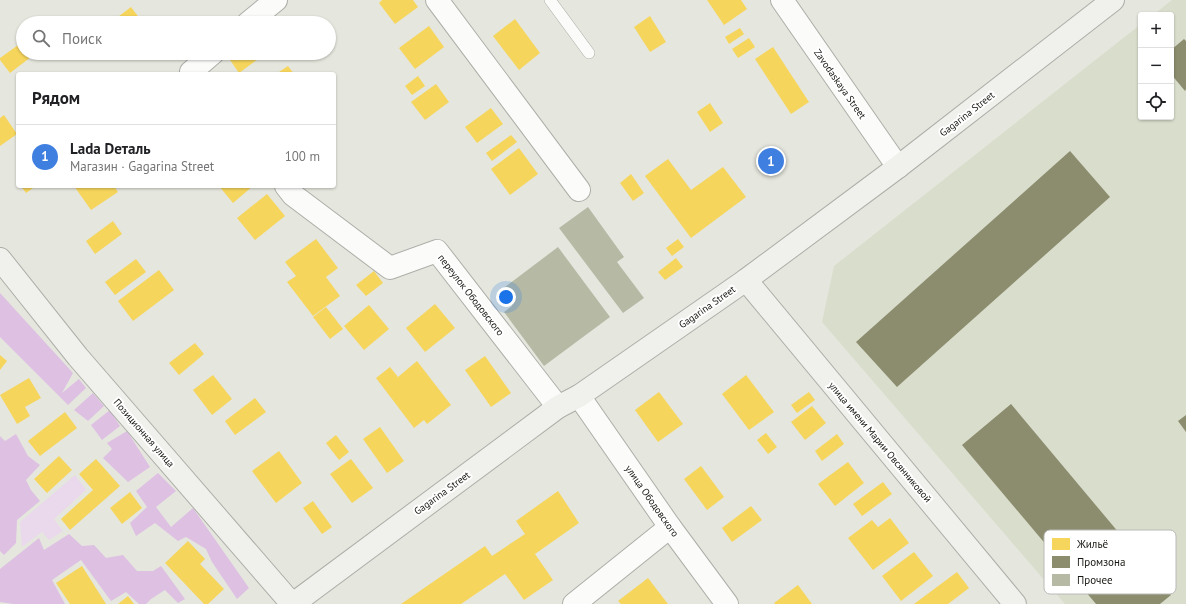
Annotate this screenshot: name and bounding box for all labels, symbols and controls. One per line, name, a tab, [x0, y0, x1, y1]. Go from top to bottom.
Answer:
map controls	[1138, 12, 1174, 120]
button: +	[1138, 12, 1174, 48]
search box	[16, 16, 336, 60]
icon: search	[30, 27, 52, 49]
text: Поиск	[62, 29, 102, 48]
street label: Zavodaskaya Street	[811, 47, 869, 122]
button: −	[1138, 48, 1174, 84]
button: locate	[1138, 84, 1174, 120]
text: Рядом	[32, 87, 80, 109]
street label: Gagarina Street	[937, 88, 998, 139]
text: Lada Dеталь	[70, 139, 151, 158]
pin: 1	[758, 146, 784, 176]
text: 1	[41, 148, 49, 165]
text: 100 m	[285, 148, 320, 165]
text: Магазин · Gagarina Street	[70, 158, 214, 175]
street label: переулок Ободовского	[435, 252, 507, 338]
street label: Gagarina Street	[676, 282, 738, 331]
your location	[496, 287, 516, 307]
street label: улица имени Марии Овсянниковой	[826, 379, 934, 505]
street label: Позиционная улица	[111, 396, 177, 470]
street label: улица Ободовского	[622, 463, 682, 539]
street label: Gagarina Street	[411, 468, 473, 518]
legend	[1044, 530, 1176, 594]
text: Жильё	[1076, 537, 1108, 551]
text: Промзона	[1077, 555, 1125, 569]
text: Прочее	[1077, 573, 1113, 587]

